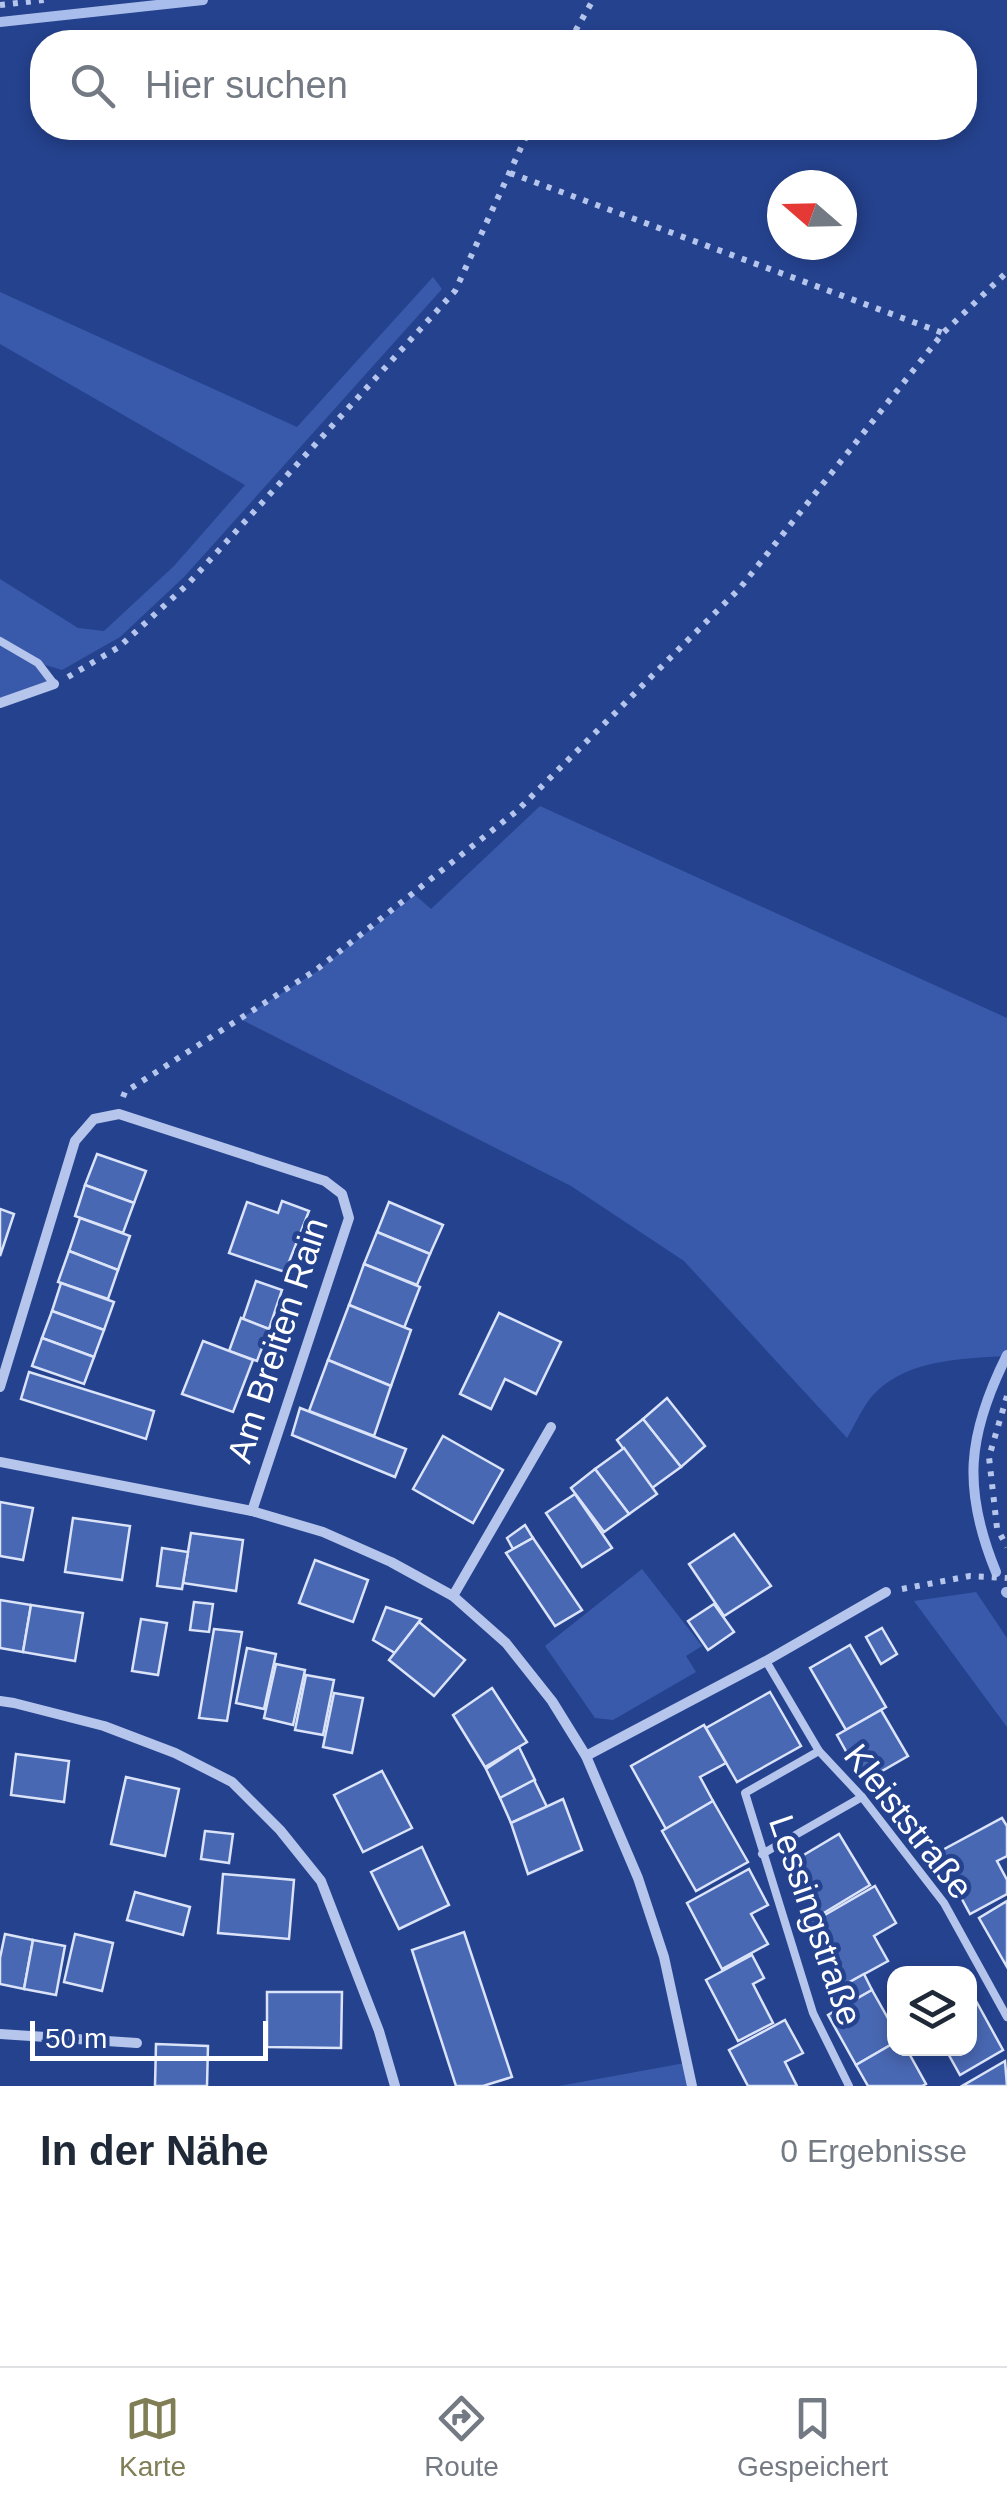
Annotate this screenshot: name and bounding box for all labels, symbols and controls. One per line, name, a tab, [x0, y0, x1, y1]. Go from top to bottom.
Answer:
search box	[30, 30, 977, 140]
icon: search	[65, 58, 120, 113]
text: Hier suchen	[145, 64, 348, 106]
north arrow	[767, 170, 857, 260]
street label: Am Breiten Rain	[219, 1213, 335, 1467]
street label: Kleiststraße	[837, 1736, 981, 1906]
street label: Lessingstraße	[762, 1810, 870, 2030]
map controls	[887, 1966, 977, 2056]
button: layers	[887, 1966, 977, 2056]
scale bar	[30, 2016, 268, 2060]
text: 50 m	[45, 2023, 107, 2054]
text: In der Nähe	[40, 2127, 269, 2174]
text: 0 Ergebnisse	[780, 2133, 967, 2169]
tab: Karte	[119, 2391, 186, 2483]
tab: Route	[424, 2391, 499, 2483]
tab: Gespeichert	[737, 2391, 888, 2483]

